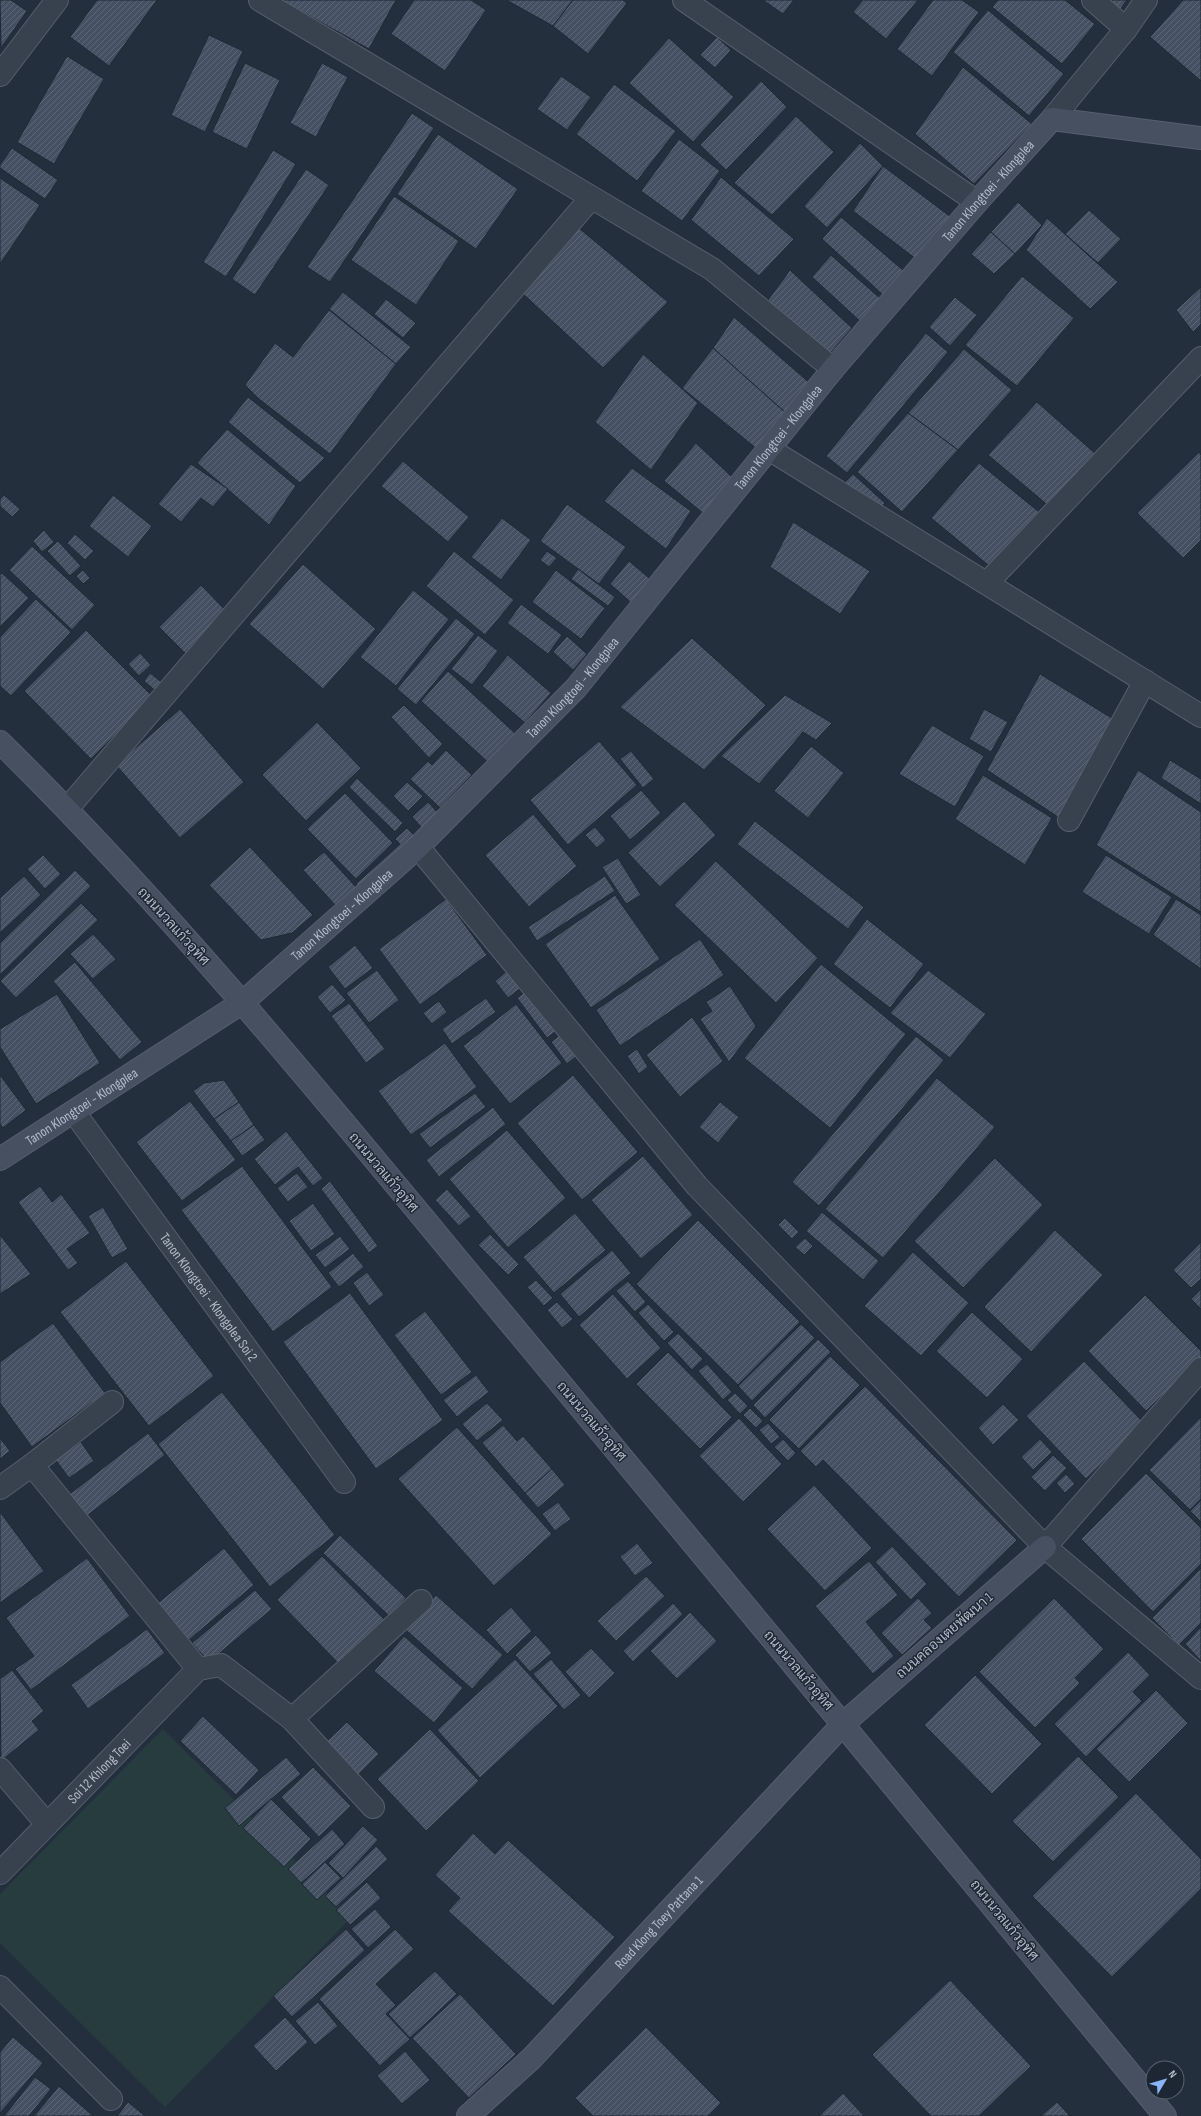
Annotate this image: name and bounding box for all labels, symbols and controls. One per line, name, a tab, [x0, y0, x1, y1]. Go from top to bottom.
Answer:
street label: Tanon Klongtoei - Klongplea	[939, 137, 1038, 245]
street label: Tanon Klongtoei - Klongplea	[731, 382, 826, 494]
street label: Tanon Klongtoei - Klongplea	[523, 634, 622, 742]
street label: Tanon Klongtoei - Klongplea	[288, 866, 396, 965]
street label: ถนนนวลแก้วอุทิศ	[133, 883, 214, 970]
street label: Tanon Klongtoei - Klongplea	[22, 1064, 141, 1149]
street label: ถนนนวลแก้วอุทิศ	[344, 1128, 423, 1216]
street label: Tanon Klongtoei - Klongplea Soi 2	[156, 1230, 261, 1365]
street label: ถนนนวลแก้วอุทิศ	[552, 1377, 631, 1465]
street label: ถนนคลองเตยพัฒนา 1	[893, 1589, 996, 1682]
street label: ถนนนวลแก้วอุทิศ	[759, 1626, 838, 1714]
street label: Soi 12 Khlong Toei	[64, 1736, 134, 1807]
street label: Road Klong Toey Pattana 1	[611, 1872, 707, 1973]
street label: ถนนนวลแก้วอุทิศ	[966, 1876, 1043, 1965]
north arrow	[1145, 2060, 1185, 2100]
text: N	[1166, 2068, 1179, 2081]

